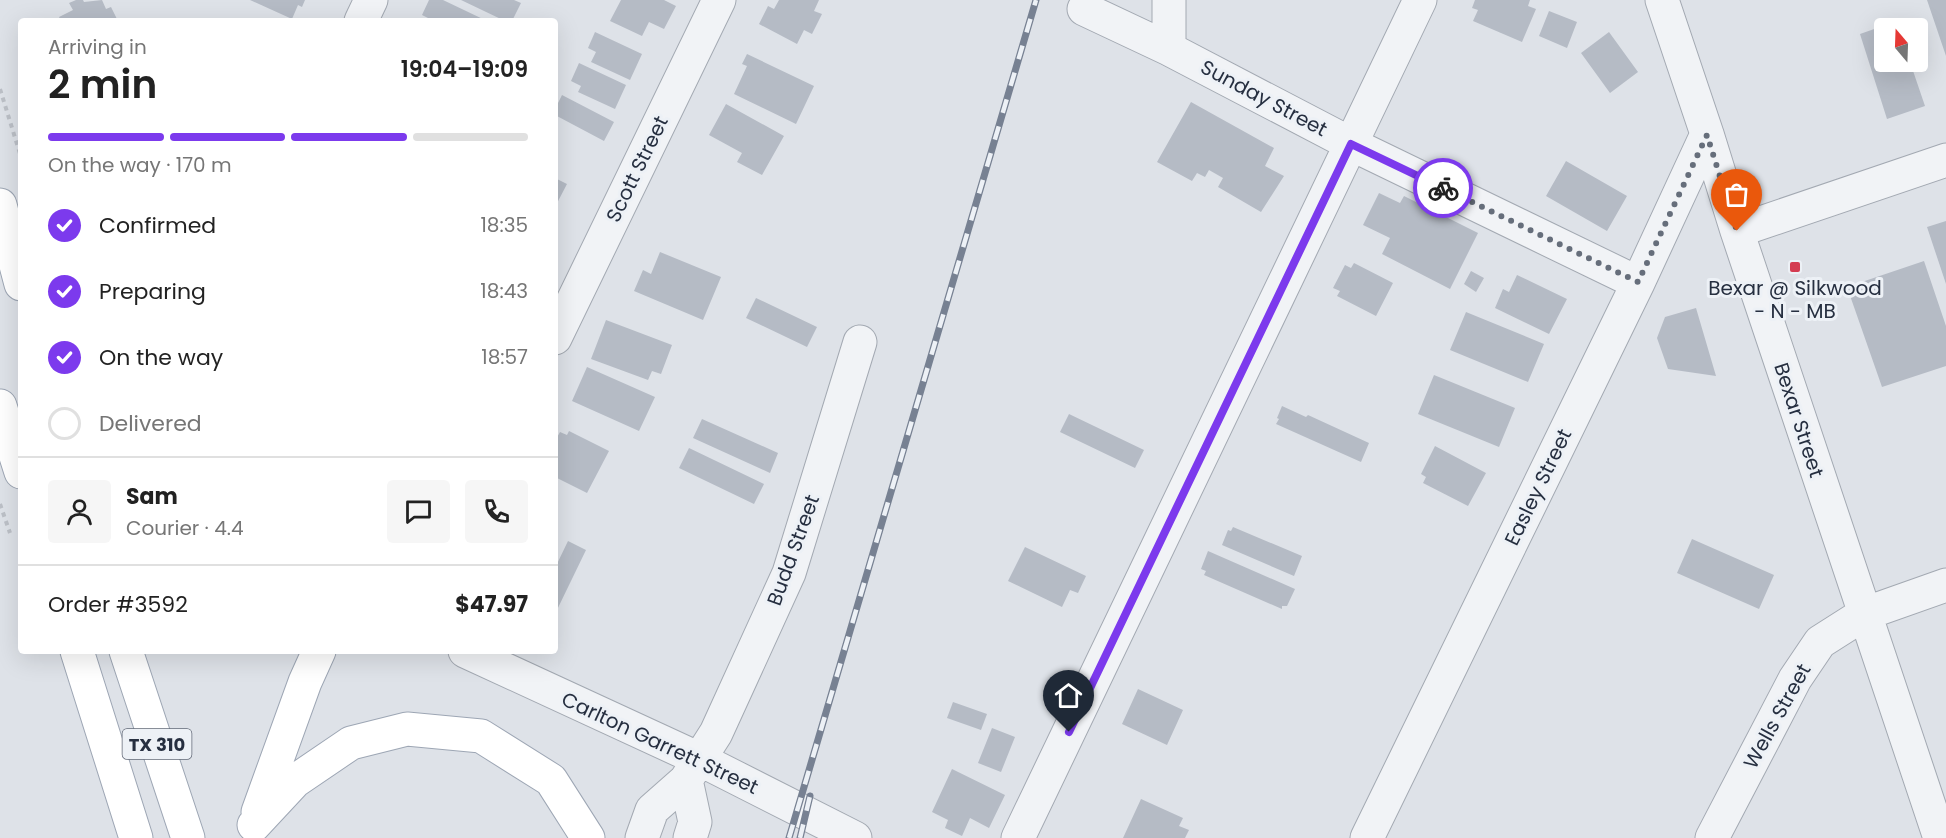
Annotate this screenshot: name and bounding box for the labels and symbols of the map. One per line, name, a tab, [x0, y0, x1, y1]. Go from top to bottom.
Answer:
north arrow	[1874, 18, 1928, 72]
street label: Sunday Street	[1196, 53, 1332, 143]
street label: Scott Street	[599, 111, 675, 227]
courier	[1413, 158, 1473, 218]
pin	[1711, 169, 1762, 231]
marker: Bexar @ Silkwood - N - MB	[1788, 260, 1802, 274]
place label: Bexar @ Silkwood - N - MB	[1708, 274, 1882, 325]
street label: Bexar Street	[1767, 359, 1831, 481]
street label: Easley Street	[1498, 424, 1578, 550]
street label: Budd Street	[760, 491, 826, 609]
street label: Wells Street	[1737, 658, 1817, 774]
pin	[1043, 670, 1094, 732]
street label: Carlton Garrett Street	[557, 685, 763, 801]
road number: TX 310	[122, 729, 192, 759]

